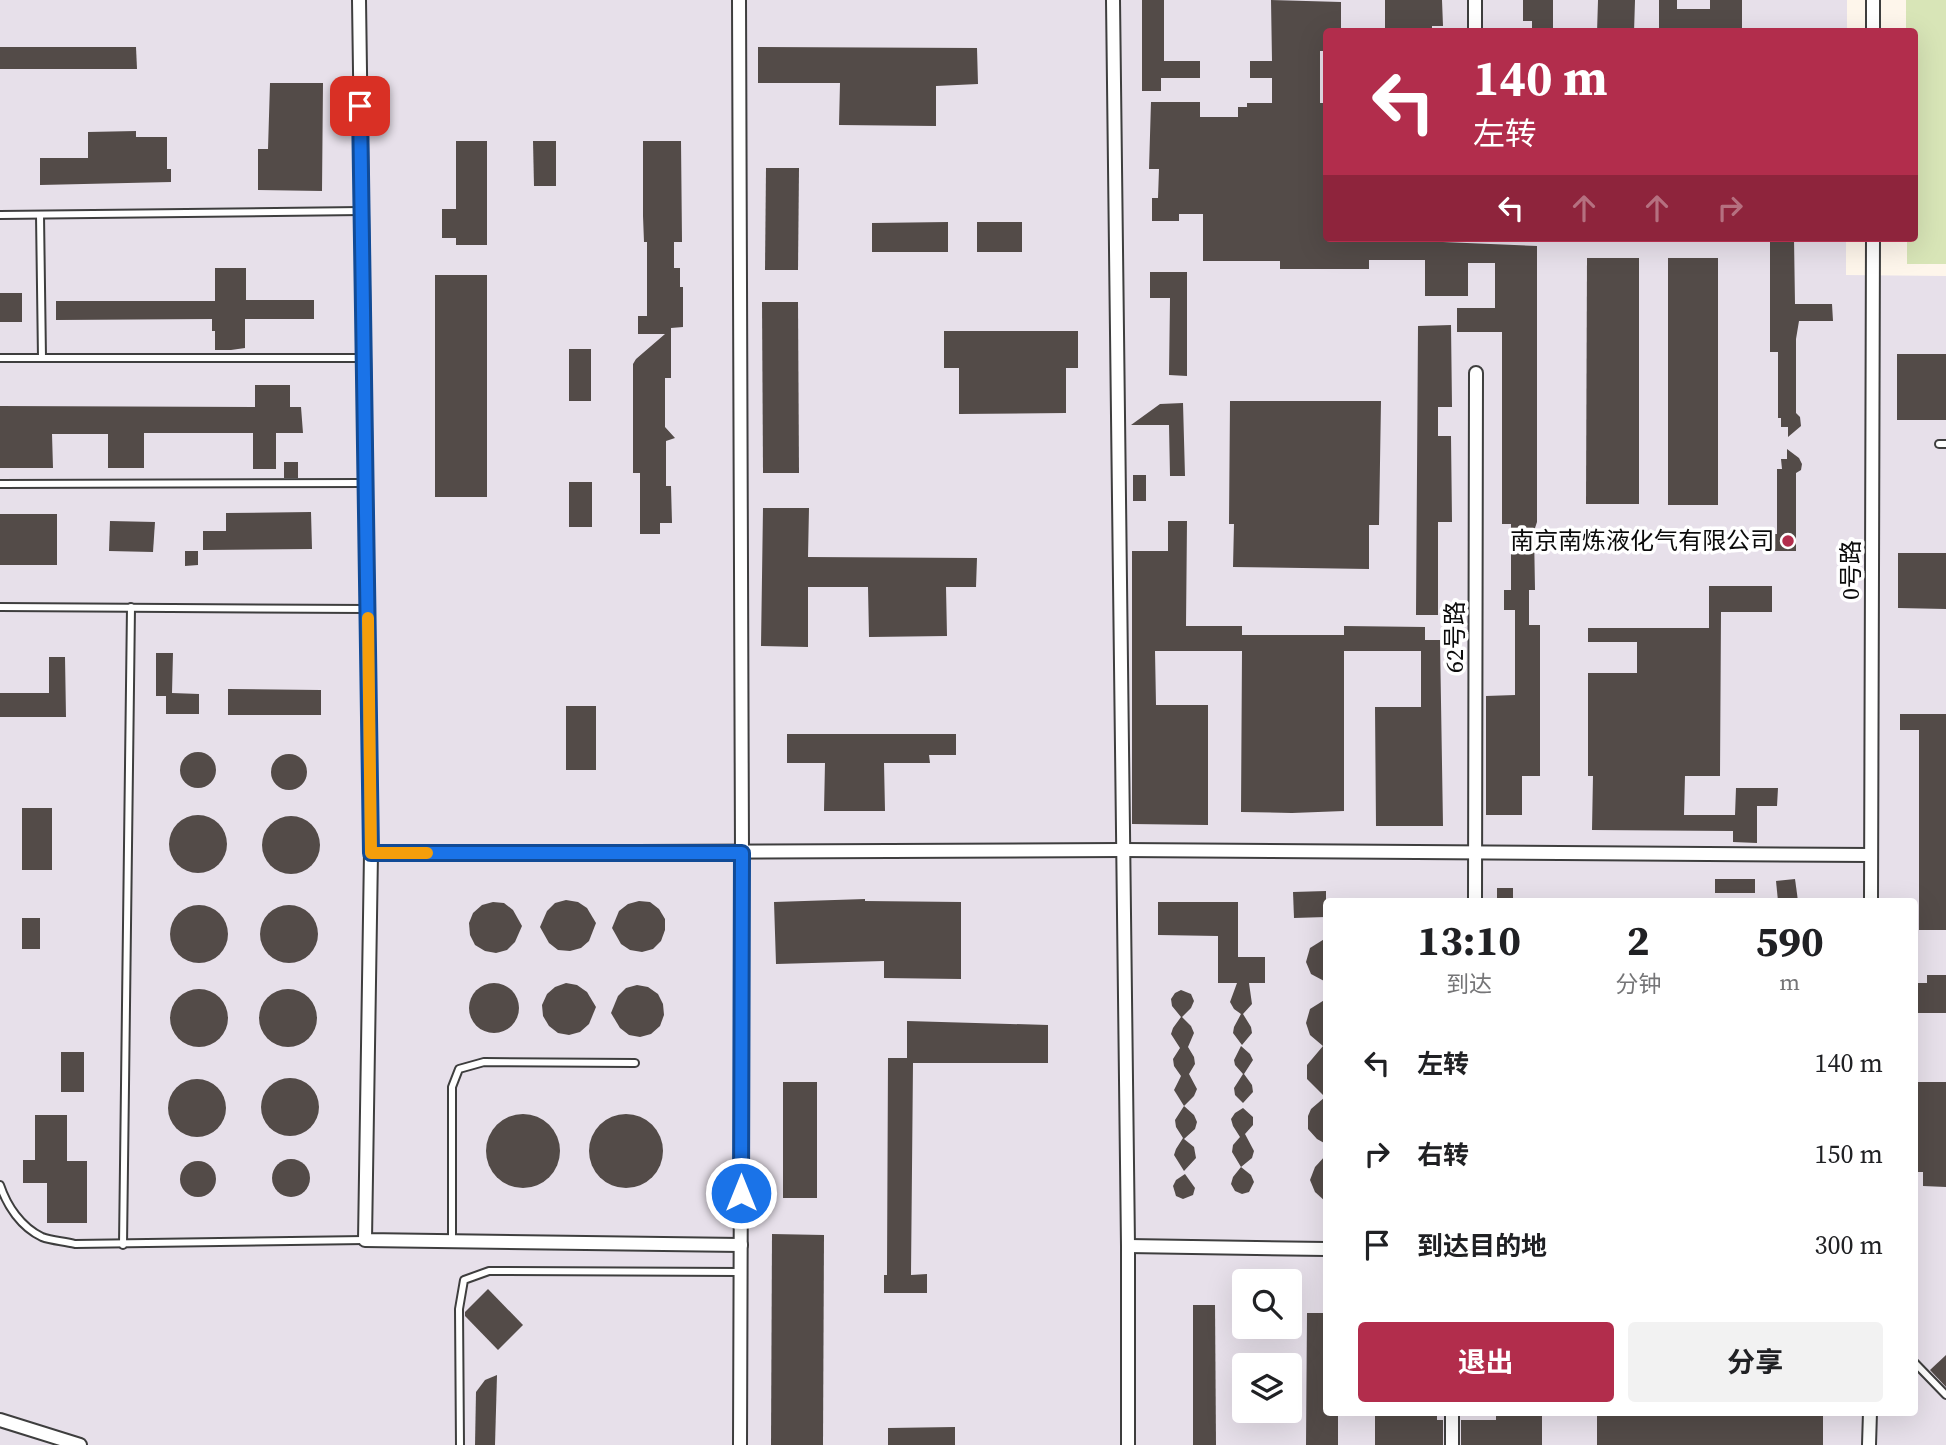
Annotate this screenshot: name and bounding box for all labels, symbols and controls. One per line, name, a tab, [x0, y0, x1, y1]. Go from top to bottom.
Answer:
text: 140 m	[1473, 44, 1608, 111]
icon: left	[1358, 56, 1449, 147]
pin	[330, 76, 390, 136]
icon: arrive	[341, 87, 379, 125]
text: 左转	[1473, 112, 1537, 156]
icon: left	[1492, 189, 1530, 227]
icon: ahead	[1565, 189, 1603, 227]
icon: ahead	[1638, 189, 1676, 227]
icon: right	[1711, 189, 1749, 227]
place label: 南京南炼液化气有限公司	[1510, 524, 1774, 557]
marker: 南京南炼液化气有限公司	[1780, 533, 1796, 549]
street label: 0号路	[1834, 540, 1867, 600]
street label: 62号路	[1438, 601, 1471, 673]
text: 13:10	[1417, 911, 1521, 969]
text: 2	[1627, 911, 1650, 969]
text: 590	[1755, 912, 1824, 970]
text: m	[1779, 966, 1800, 998]
text: 到达	[1446, 968, 1492, 1000]
text: 分钟	[1615, 968, 1661, 1000]
icon: left	[1358, 1044, 1396, 1082]
text: 140 m	[1815, 1045, 1883, 1081]
text: 左转	[1417, 1046, 1469, 1082]
icon: right	[1358, 1135, 1396, 1173]
text: 150 m	[1815, 1136, 1883, 1172]
text: 右转	[1417, 1137, 1469, 1173]
position arrow	[704, 1156, 778, 1230]
icon: arrive	[1358, 1226, 1396, 1264]
text: 300 m	[1815, 1227, 1883, 1263]
text: 到达目的地	[1417, 1228, 1547, 1264]
map controls	[1232, 1269, 1302, 1423]
button: search	[1232, 1269, 1302, 1339]
button: 退出	[1358, 1322, 1614, 1402]
button: 分享	[1628, 1322, 1883, 1402]
button: layers	[1232, 1353, 1302, 1423]

